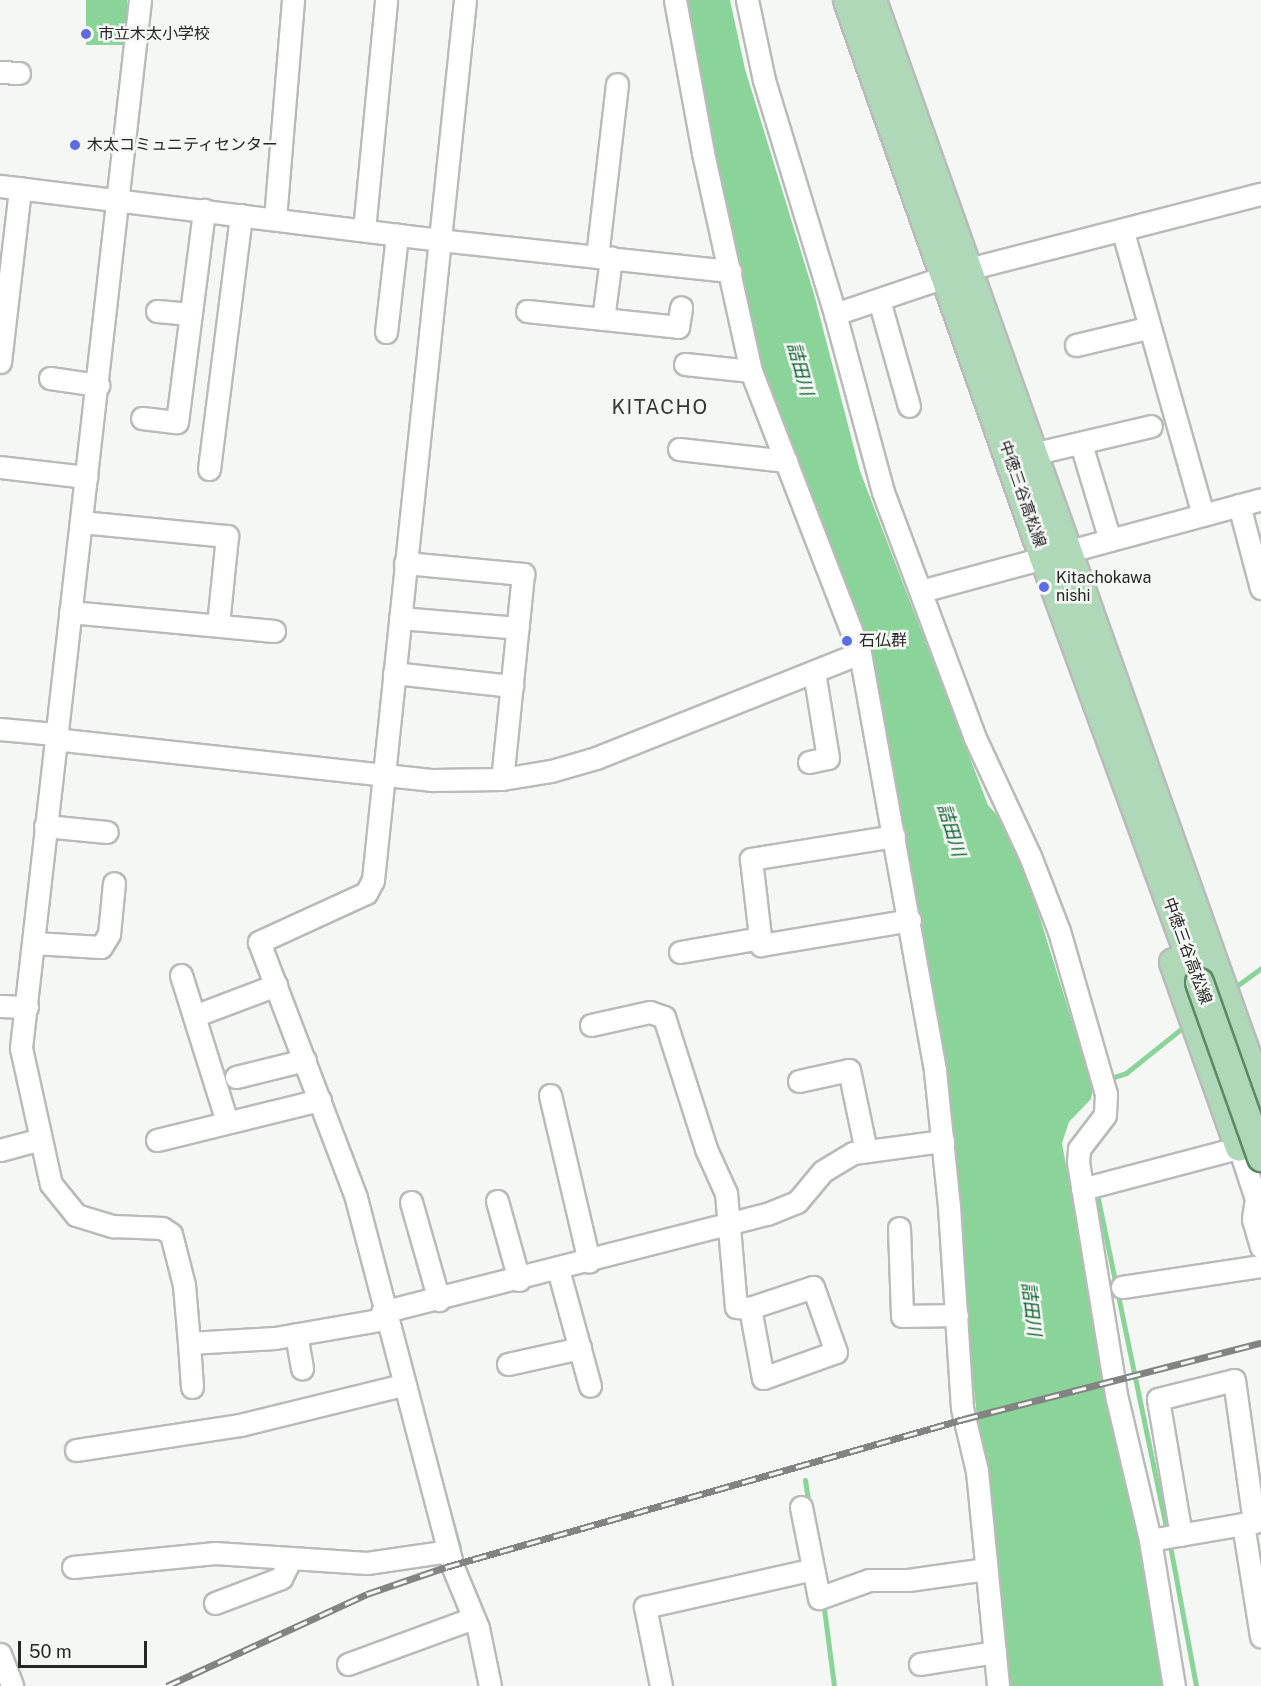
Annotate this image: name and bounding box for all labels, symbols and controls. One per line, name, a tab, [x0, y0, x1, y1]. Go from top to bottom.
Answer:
place label: 市立木太小学校	[98, 24, 210, 44]
marker: 市立木太小学校	[79, 27, 93, 41]
place label: 木太コミュニティセンター	[87, 135, 279, 155]
marker: 木太コミュニティセンター	[68, 138, 82, 152]
water label: 詰田川	[783, 340, 817, 398]
district label: KITACHO	[611, 395, 709, 419]
street label: 中徳三谷高松線	[995, 438, 1049, 550]
place label: Kitachokawa nishi	[1056, 568, 1151, 606]
marker: Kitachokawa nishi	[1037, 580, 1051, 594]
place label: 石仏群	[859, 631, 907, 651]
marker: 石仏群	[840, 634, 854, 648]
water label: 詰田川	[933, 801, 969, 859]
street label: 中徳三谷高松線	[1159, 895, 1215, 1007]
water label: 詰田川	[1017, 1281, 1045, 1337]
scale bar	[21, 1629, 150, 1667]
text: 50 m	[29, 1641, 72, 1662]

